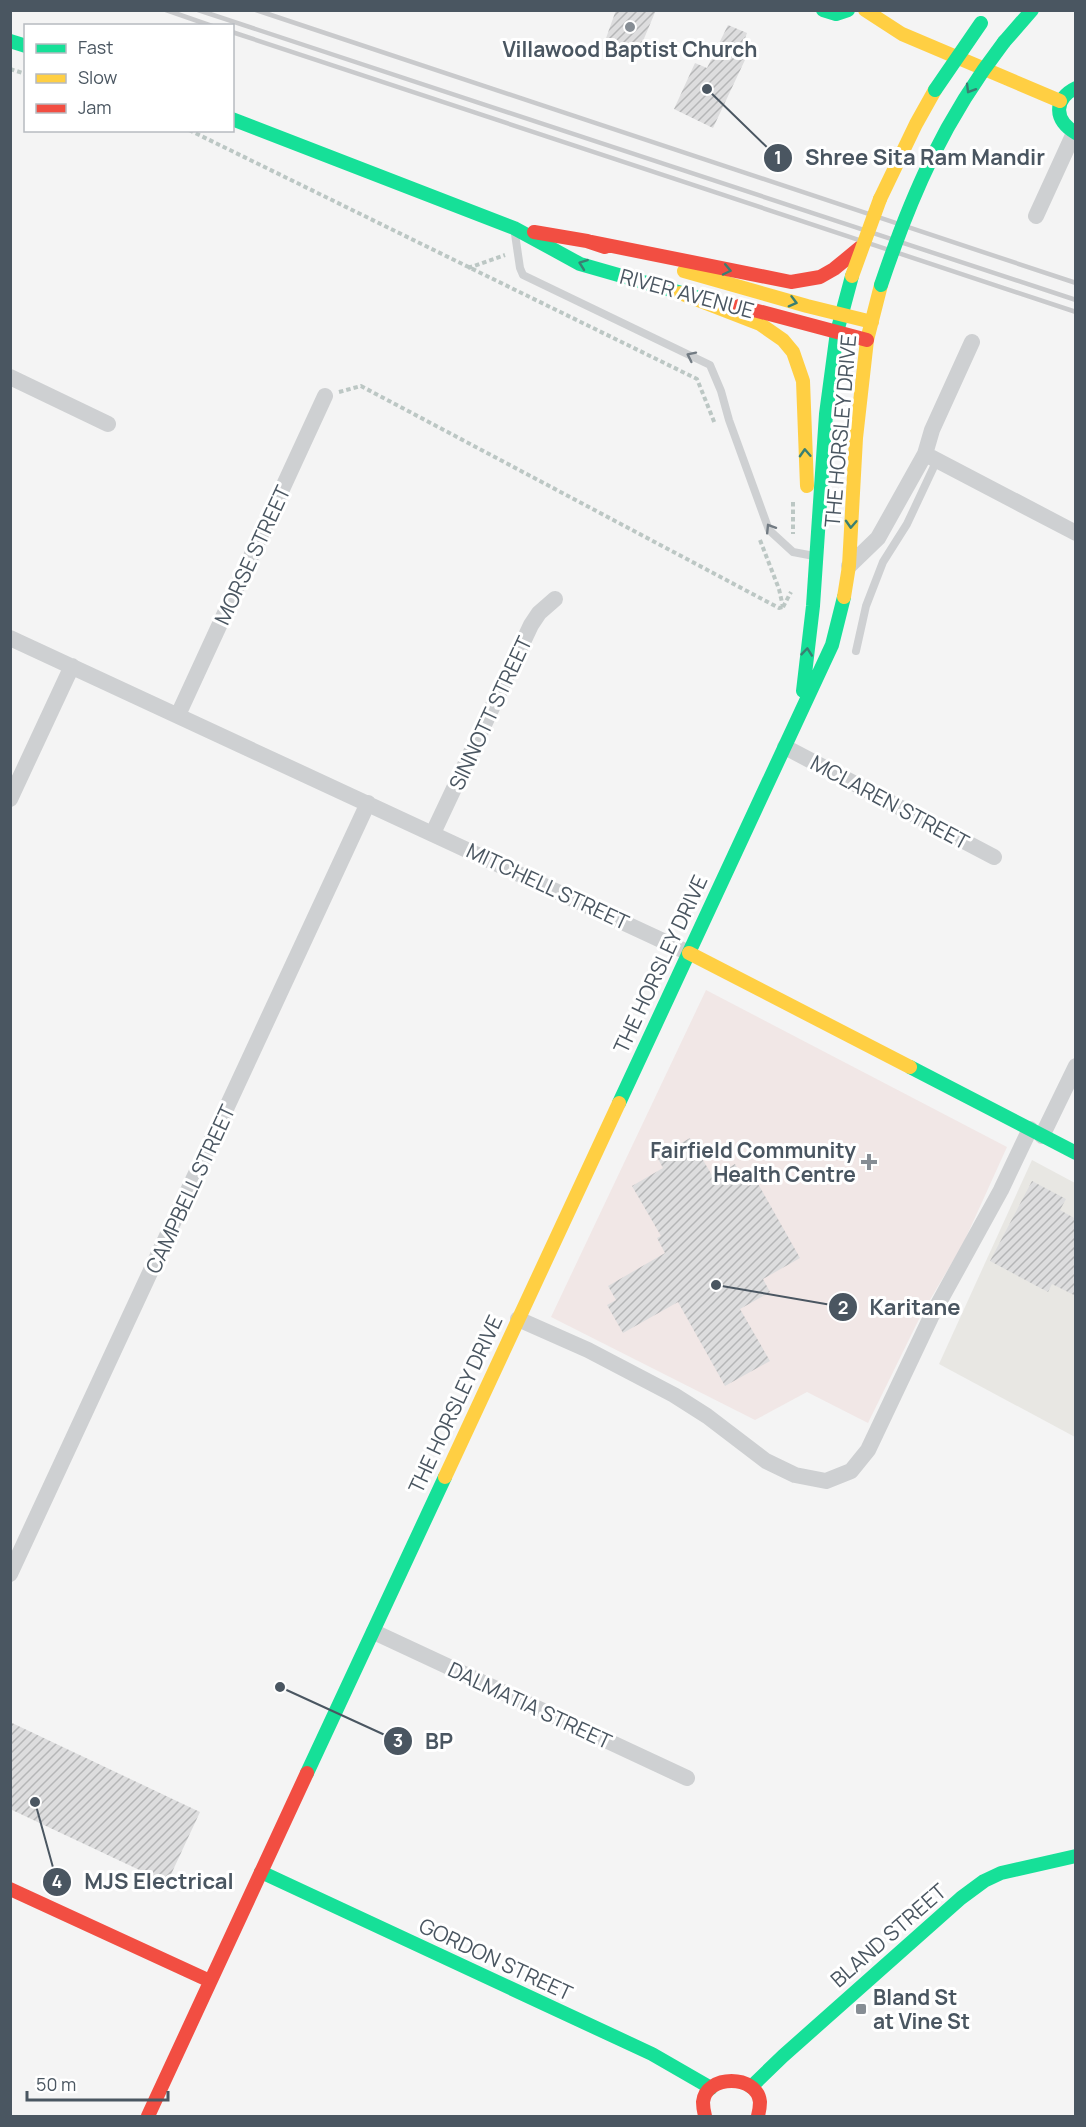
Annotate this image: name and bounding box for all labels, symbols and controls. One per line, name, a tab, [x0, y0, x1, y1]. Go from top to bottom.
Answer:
marker: Villawood Baptist Church	[623, 20, 637, 34]
legend	[24, 24, 234, 132]
text: Fast	[78, 35, 113, 59]
place label: Villawood Baptist Church	[502, 35, 758, 63]
text: Slow	[78, 65, 118, 89]
one-way arrow	[965, 83, 977, 93]
text: Jam	[78, 95, 112, 119]
callout: Shree Sita Ram Mandir	[763, 138, 1057, 178]
text: Shree Sita Ram Mandir	[805, 142, 1045, 172]
text: 1	[774, 145, 782, 169]
one-way arrow	[579, 259, 589, 272]
street label: RIVER AVENUE	[617, 262, 757, 324]
one-way arrow	[721, 263, 731, 276]
one-way arrow	[787, 295, 798, 307]
street label: THE HORSLEY DRIVE	[818, 333, 862, 529]
one-way arrow	[686, 352, 697, 363]
one-way arrow	[798, 449, 811, 458]
street label: MORSE STREET	[208, 481, 297, 629]
one-way arrow	[845, 520, 858, 529]
one-way arrow	[767, 523, 778, 534]
street label: SINNOTT STREET	[442, 631, 538, 794]
one-way arrow	[800, 647, 813, 656]
street label: MCLAREN STREET	[806, 748, 975, 856]
street label: MITCHELL STREET	[462, 836, 634, 936]
street label: THE HORSLEY DRIVE	[606, 870, 714, 1058]
street label: CAMPBELL STREET	[139, 1100, 242, 1278]
place label: Fairfield Community Health Centre	[650, 1136, 856, 1188]
marker: Fairfield Community Health Centre	[860, 1153, 878, 1171]
callout: Karitane	[828, 1287, 973, 1327]
text: Karitane	[870, 1292, 960, 1322]
text: 2	[838, 1295, 848, 1319]
street label: THE HORSLEY DRIVE	[401, 1310, 509, 1498]
street label: DALMATIA STREET	[444, 1655, 617, 1755]
callout: BP	[383, 1721, 465, 1761]
text: BP	[425, 1726, 453, 1756]
text: 3	[393, 1728, 403, 1752]
callout: MJS Electrical	[42, 1862, 245, 1902]
text: MJS Electrical	[84, 1866, 234, 1896]
text: 4	[52, 1869, 63, 1893]
street label: BLAND STREET	[824, 1877, 952, 1993]
street label: GORDON STREET	[415, 1911, 578, 2007]
place label: Bland St at Vine St	[873, 1983, 970, 2035]
marker: Bland St at Vine St	[854, 2002, 868, 2016]
scale bar	[27, 2064, 168, 2102]
text: 50 m	[36, 2072, 76, 2096]

